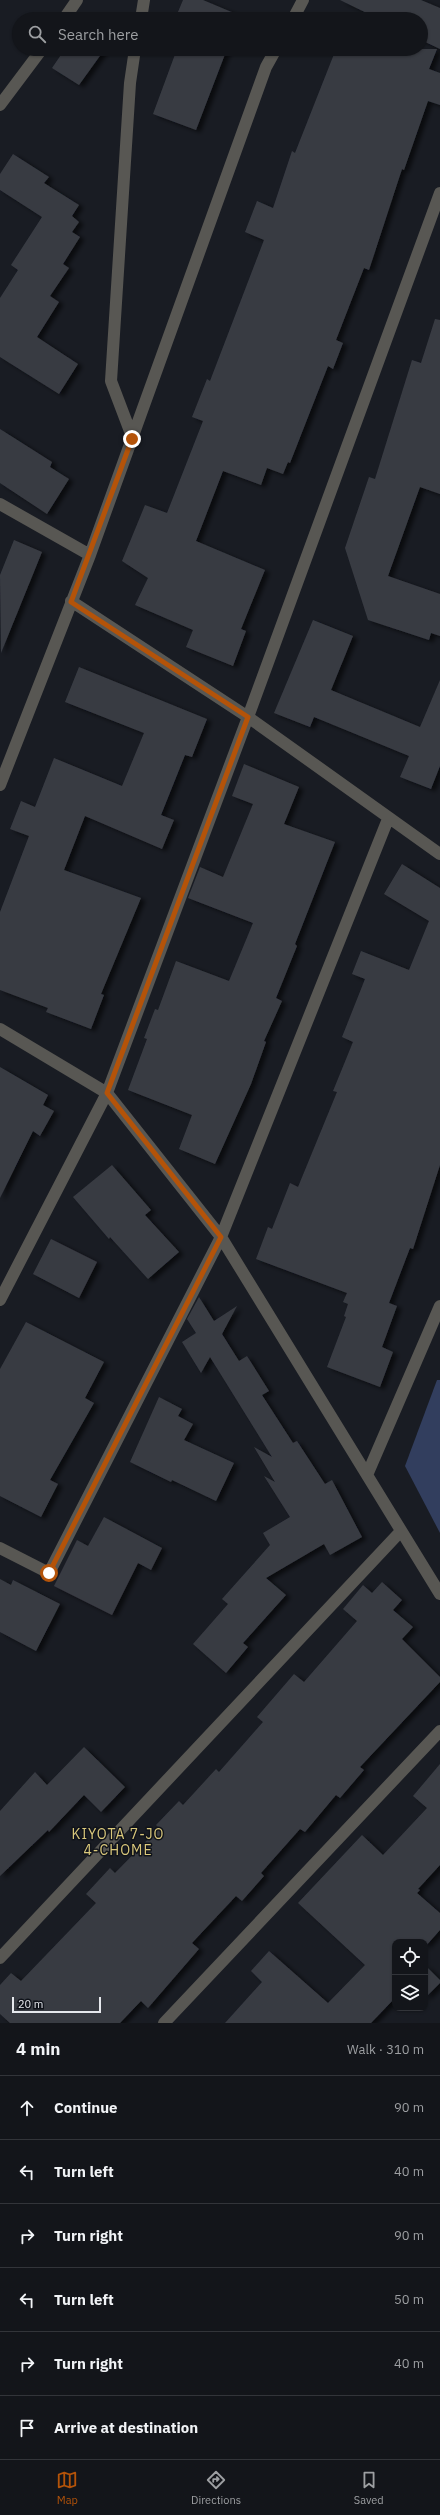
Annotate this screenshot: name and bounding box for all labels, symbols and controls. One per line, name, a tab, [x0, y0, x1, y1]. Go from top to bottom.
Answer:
search box	[12, 12, 428, 56]
icon: search	[26, 23, 48, 45]
text: Search here	[58, 25, 138, 44]
route end	[123, 430, 141, 448]
route start	[40, 1564, 58, 1582]
district label: KIYOTA 7-JO 4-CHOME	[72, 1825, 164, 1859]
map controls	[392, 1939, 428, 2011]
button: locate	[392, 1939, 428, 1975]
button: layers	[392, 1975, 428, 2011]
scale bar	[12, 1995, 101, 2014]
text: 20 m	[18, 1997, 43, 2011]
text: 4 min	[16, 2038, 60, 2060]
text: Walk · 310 m	[347, 2041, 424, 2058]
icon: ahead	[16, 2097, 38, 2119]
text: Continue	[54, 2098, 118, 2117]
text: 90 m	[394, 2099, 424, 2116]
icon: left	[16, 2161, 38, 2183]
text: Turn left	[54, 2162, 114, 2181]
text: 40 m	[394, 2163, 424, 2180]
icon: right	[16, 2225, 38, 2247]
text: Turn right	[54, 2226, 123, 2245]
text: 90 m	[394, 2227, 424, 2244]
icon: left	[16, 2289, 38, 2311]
text: Turn left	[54, 2290, 114, 2309]
text: 50 m	[394, 2291, 424, 2308]
icon: right	[16, 2353, 38, 2375]
text: Turn right	[54, 2354, 123, 2373]
text: 40 m	[394, 2355, 424, 2372]
icon: arrive	[16, 2417, 38, 2439]
text: Arrive at destination	[54, 2418, 198, 2437]
tab: Map	[56, 2469, 78, 2507]
tab: Directions	[191, 2469, 241, 2507]
tab: Saved	[354, 2469, 384, 2507]

